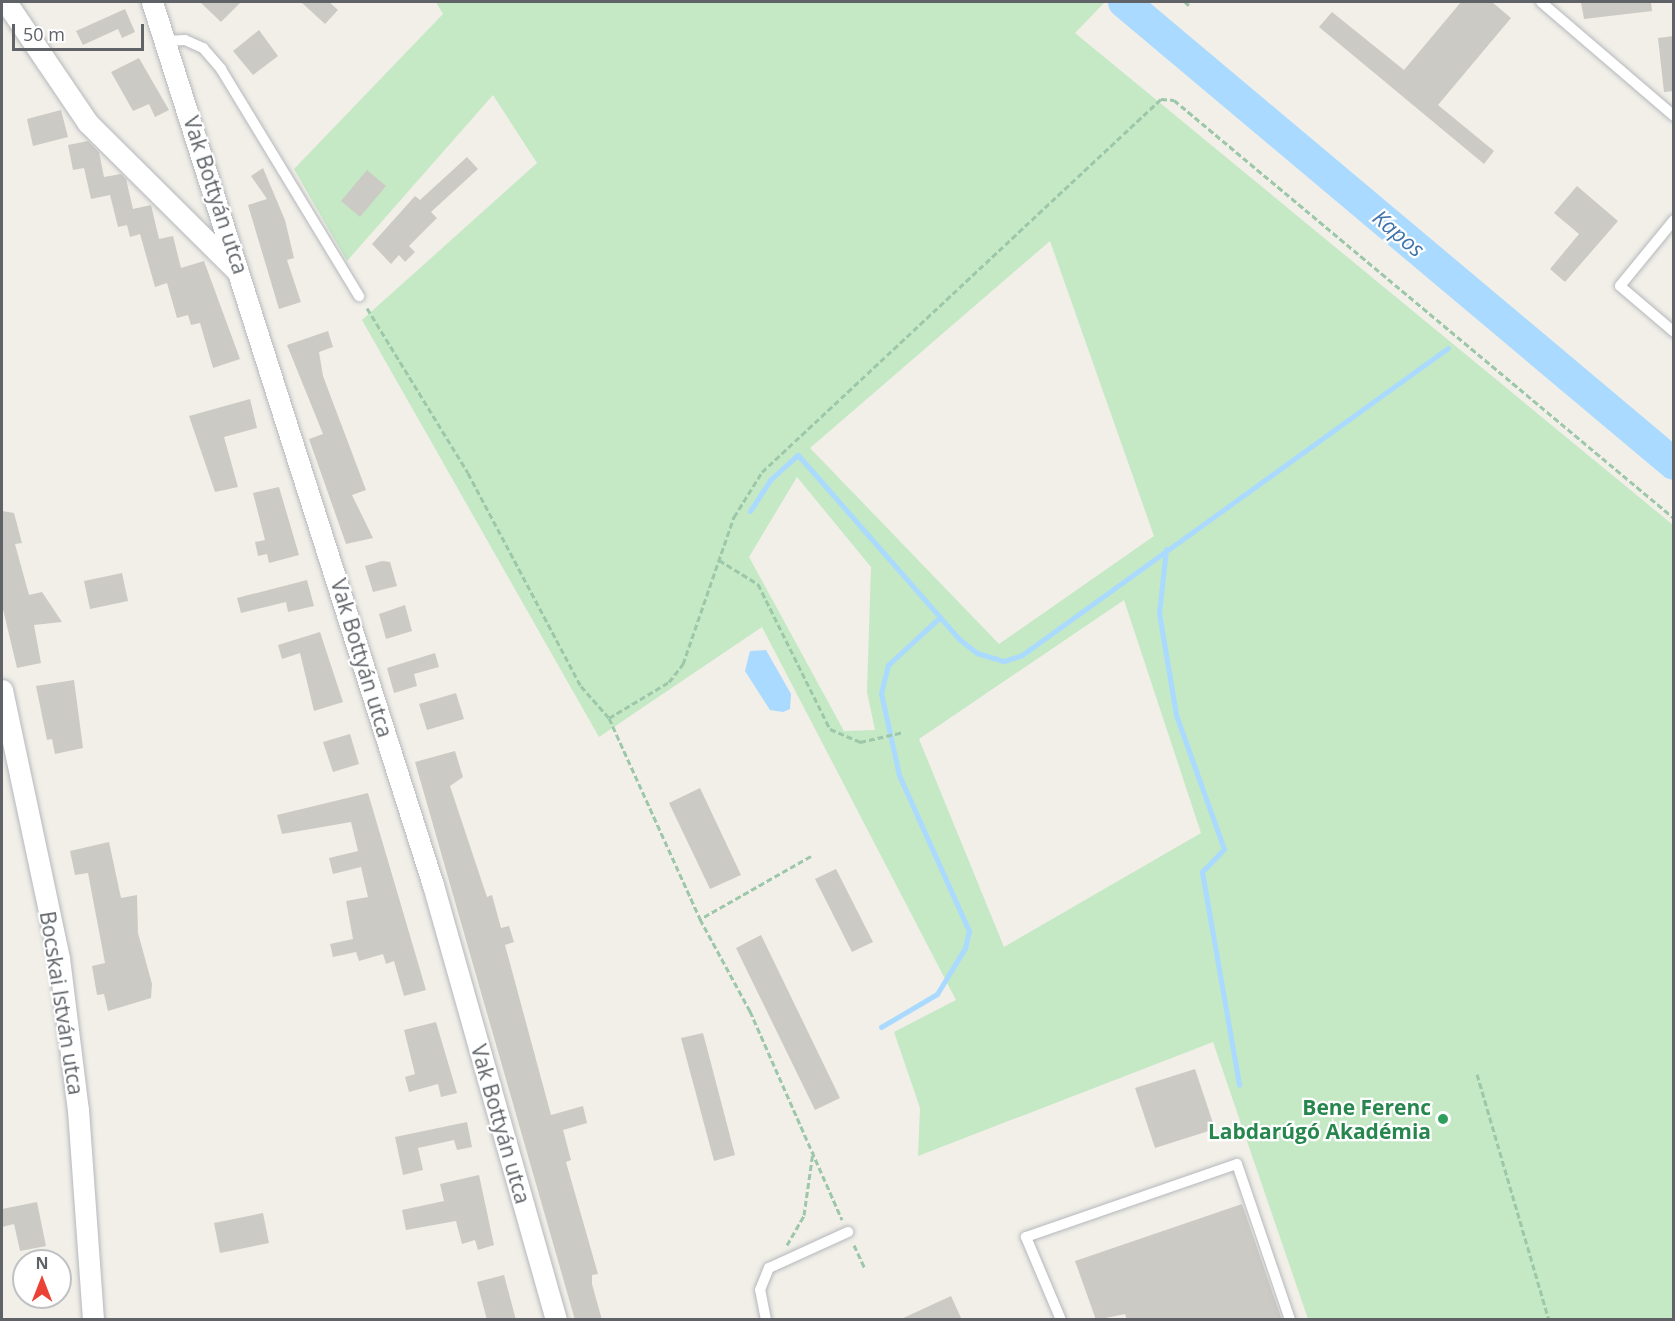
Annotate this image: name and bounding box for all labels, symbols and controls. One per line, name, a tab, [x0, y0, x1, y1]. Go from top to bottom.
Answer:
scale bar	[15, 12, 147, 50]
text: 50 m	[23, 22, 65, 46]
street label: Vak Bottyán utca	[179, 113, 253, 277]
water label: Kapos	[1368, 204, 1430, 262]
street label: Vak Bottyán utca	[326, 576, 398, 740]
street label: Bocskai István utca	[35, 909, 89, 1097]
street label: Vak Bottyán utca	[466, 1041, 536, 1207]
place label: Bene Ferenc Labdarúgó Akadémia	[1208, 1094, 1431, 1144]
marker: Bene Ferenc Labdarúgó Akadémia	[1436, 1112, 1450, 1126]
north arrow	[12, 1249, 72, 1309]
text: N	[35, 1252, 49, 1274]

